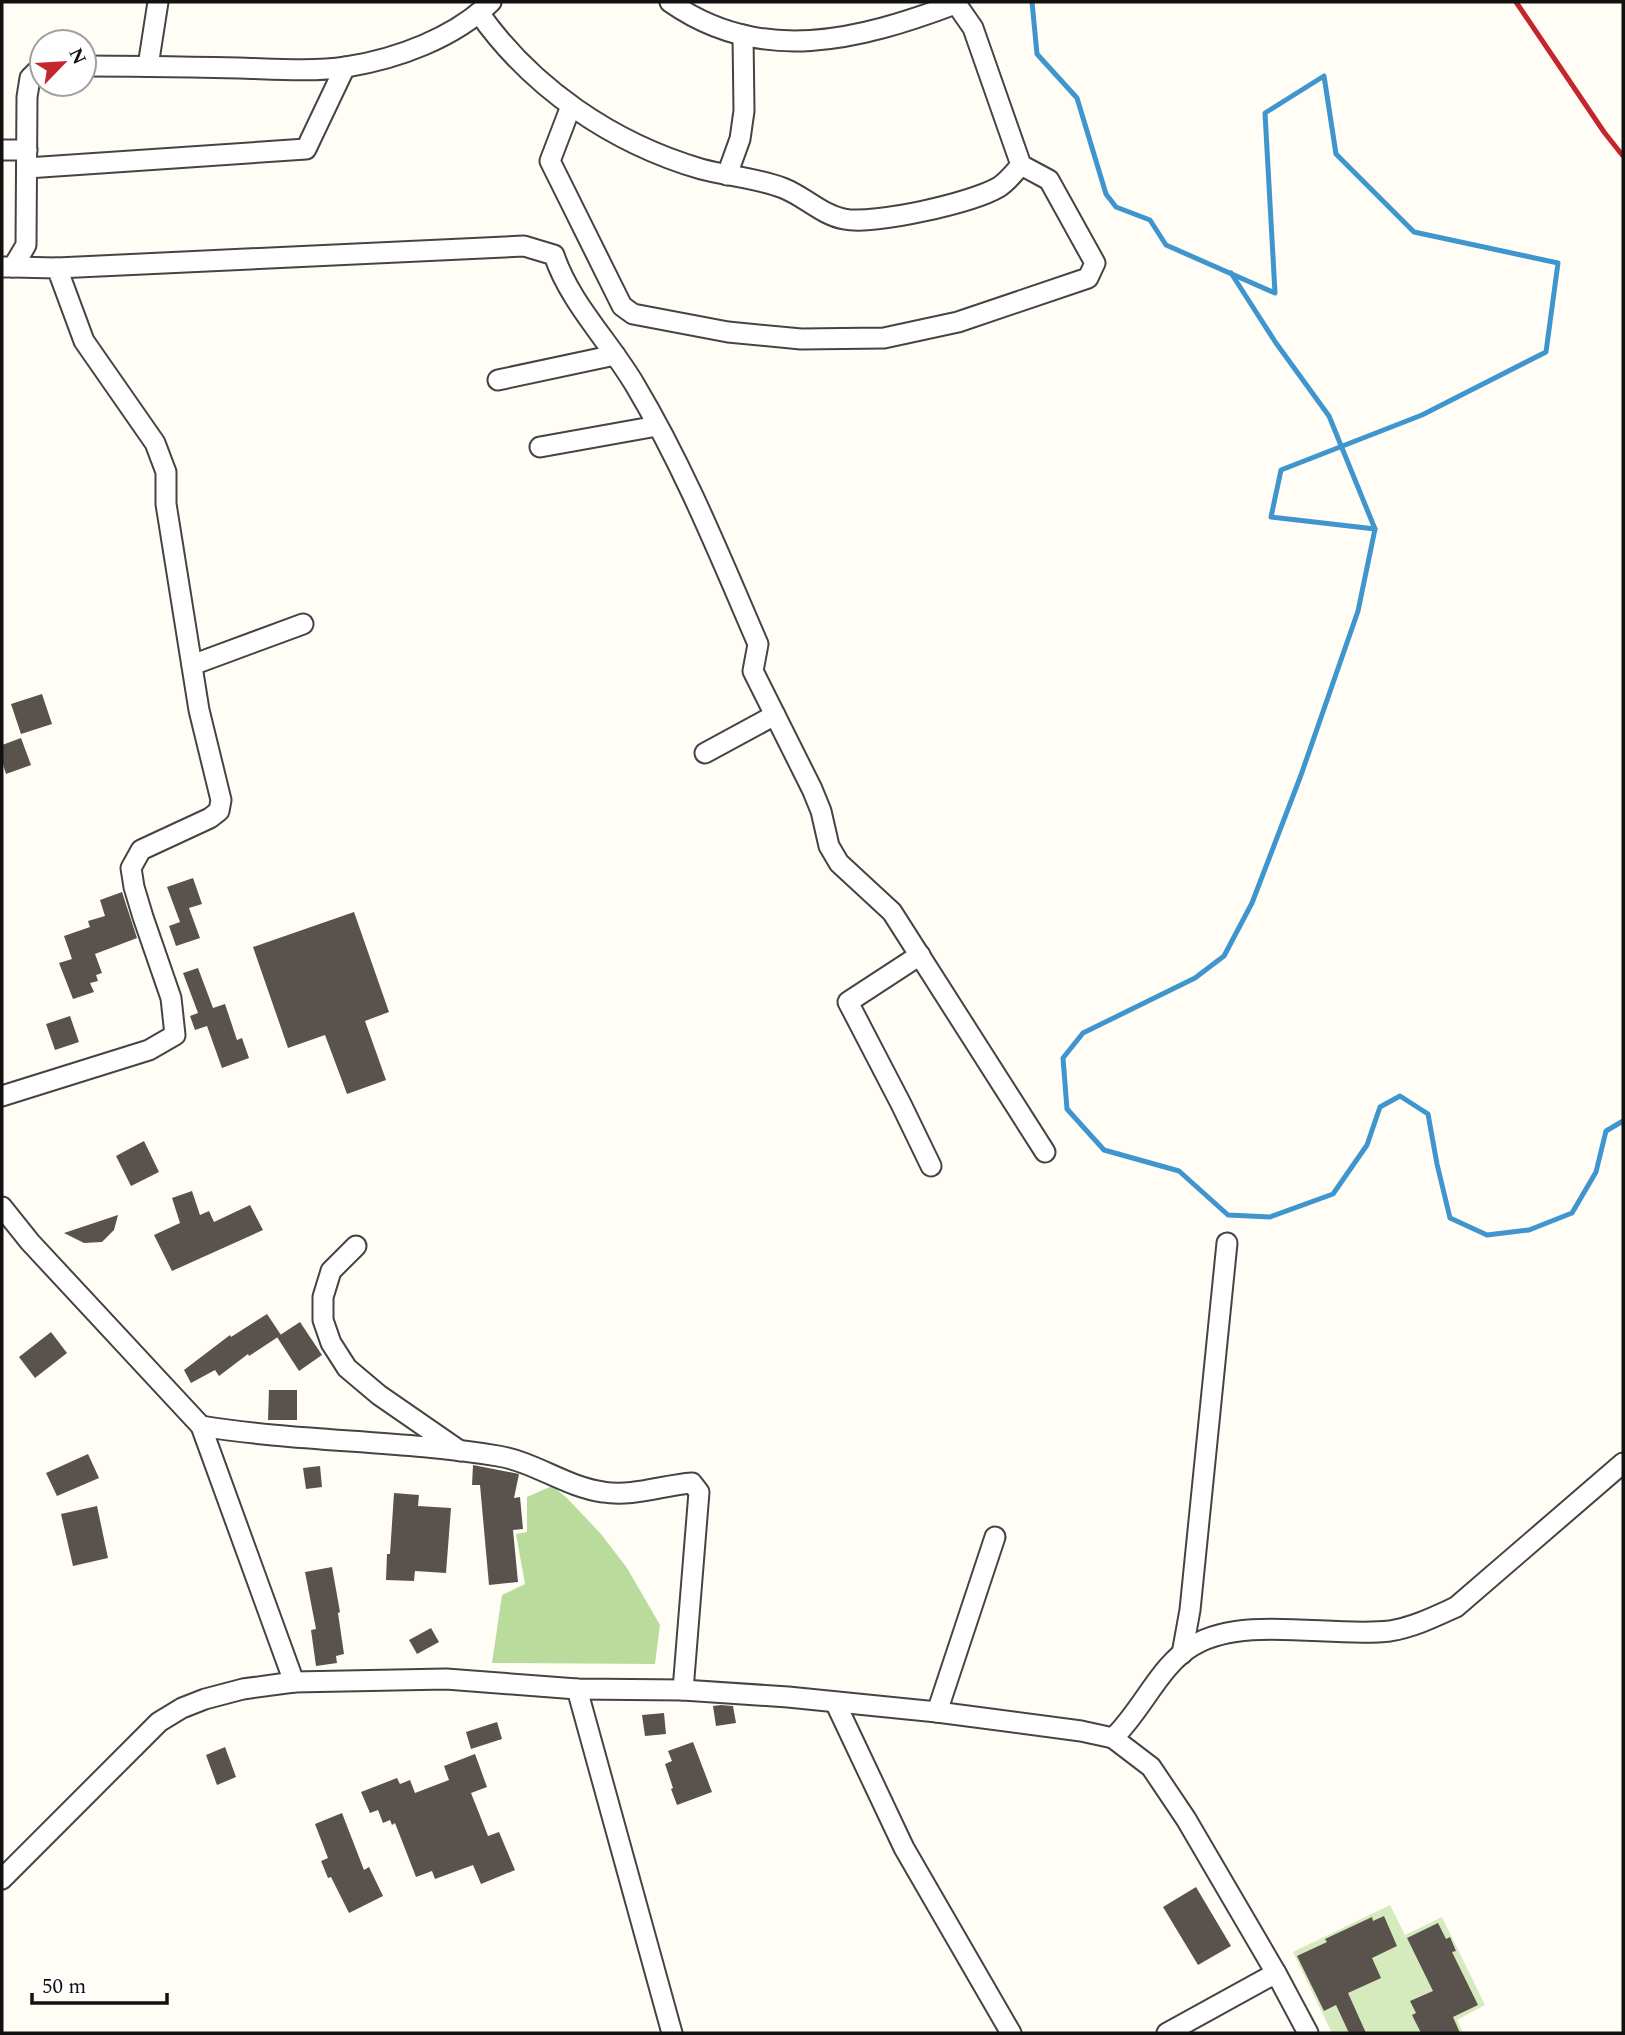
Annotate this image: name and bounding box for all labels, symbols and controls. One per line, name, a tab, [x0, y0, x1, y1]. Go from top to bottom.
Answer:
north arrow	[28, 28, 98, 98]
text: N	[61, 43, 93, 70]
scale bar	[32, 1962, 166, 2006]
text: 50 m	[42, 1971, 86, 2003]

